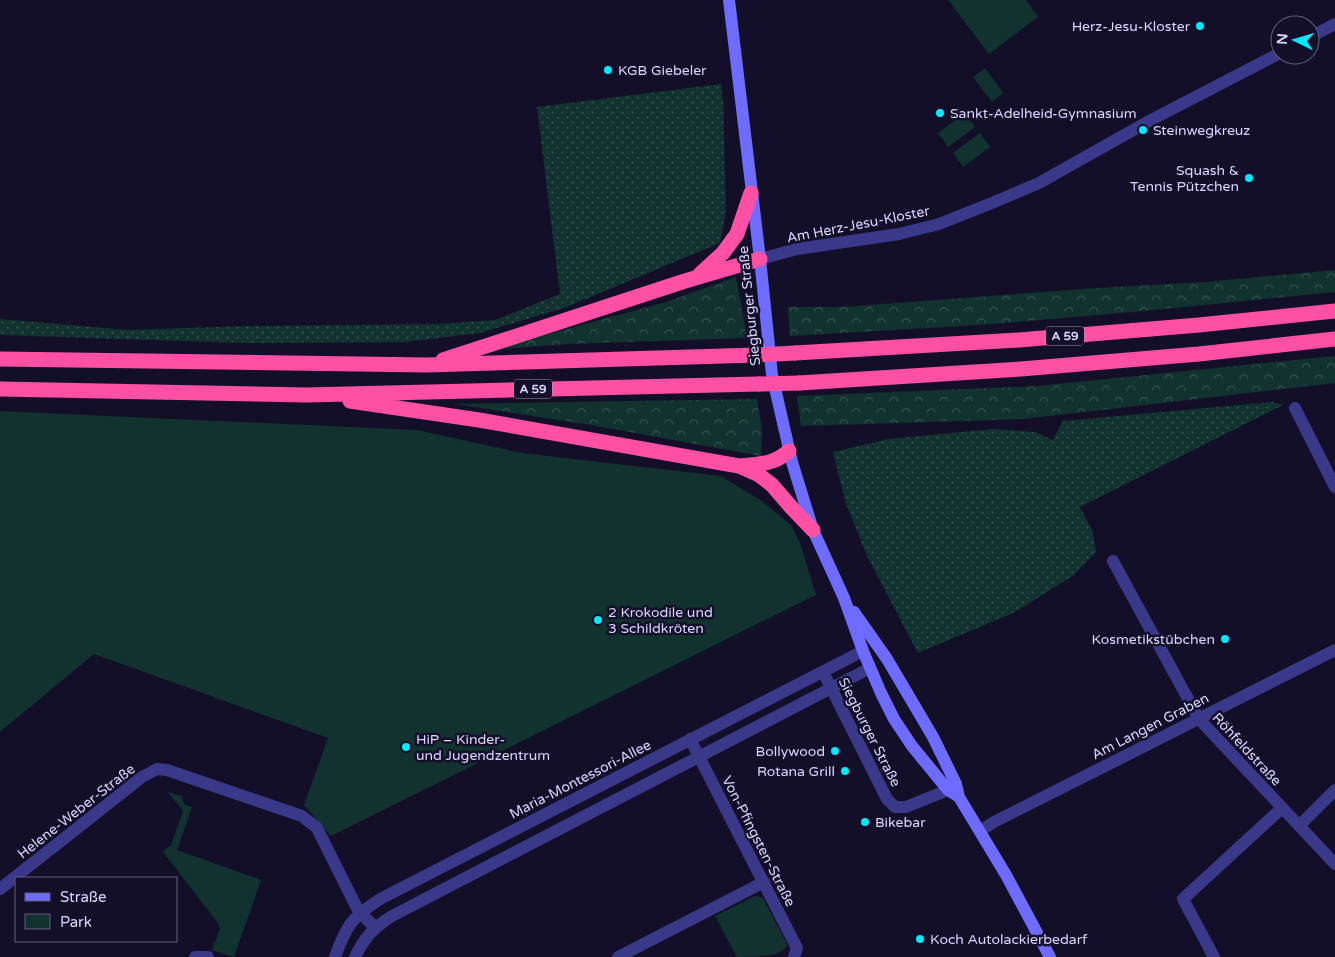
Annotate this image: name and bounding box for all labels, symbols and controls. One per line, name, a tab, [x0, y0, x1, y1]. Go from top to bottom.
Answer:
north arrow	[1270, 15, 1320, 65]
place label: Herz-Jesu-Kloster	[1072, 18, 1191, 35]
marker: Herz-Jesu-Kloster	[1194, 20, 1206, 32]
text: N	[1274, 33, 1292, 45]
place label: KGB Giebeler	[618, 62, 707, 79]
marker: KGB Giebeler	[602, 64, 614, 76]
place label: Sankt-Adelheid-Gymnasium	[950, 105, 1137, 122]
marker: Sankt-Adelheid-Gymnasium	[934, 107, 946, 119]
place label: Steinwegkreuz	[1153, 122, 1250, 139]
marker: Steinwegkreuz	[1137, 124, 1149, 136]
place label: Squash & Tennis Pützchen	[1130, 162, 1239, 195]
marker: Squash & Tennis Pützchen	[1243, 172, 1255, 184]
street label: Am Herz-Jesu-Kloster	[785, 202, 932, 247]
street label: Siegburger Straße	[735, 245, 764, 367]
road number: A 59	[1046, 326, 1084, 346]
road number: A 59	[514, 379, 552, 398]
place label: 2 Krokodile und 3 Schildkröten	[608, 604, 713, 637]
marker: 2 Krokodile und 3 Schildkröten	[592, 614, 604, 626]
place label: Kosmetikstübchen	[1091, 631, 1215, 648]
marker: Kosmetikstübchen	[1219, 633, 1231, 645]
street label: Siegburger Straße	[835, 675, 904, 790]
street label: Am Langen Graben	[1089, 690, 1212, 763]
street label: Röhfeldstraße	[1208, 709, 1285, 789]
place label: HiP – Kinder- und Jugendzentrum	[416, 731, 550, 764]
street label: Maria-Montessori-Allee	[507, 736, 654, 823]
marker: HiP – Kinder- und Jugendzentrum	[400, 741, 412, 753]
place label: Bollywood	[756, 743, 825, 760]
marker: Bollywood	[829, 745, 841, 757]
street label: Helene-Weber-Straße	[14, 760, 138, 862]
place label: Rotana Grill	[757, 763, 835, 780]
marker: Rotana Grill	[839, 765, 851, 777]
street label: Von-Pfingsten-Straße	[718, 773, 799, 910]
place label: Bikebar	[875, 814, 926, 831]
marker: Bikebar	[859, 816, 871, 828]
legend	[15, 877, 178, 942]
text: Straße	[60, 888, 106, 906]
text: Park	[60, 913, 92, 931]
place label: Koch Autolackierbedarf	[930, 931, 1088, 948]
marker: Koch Autolackierbedarf	[914, 933, 926, 945]

